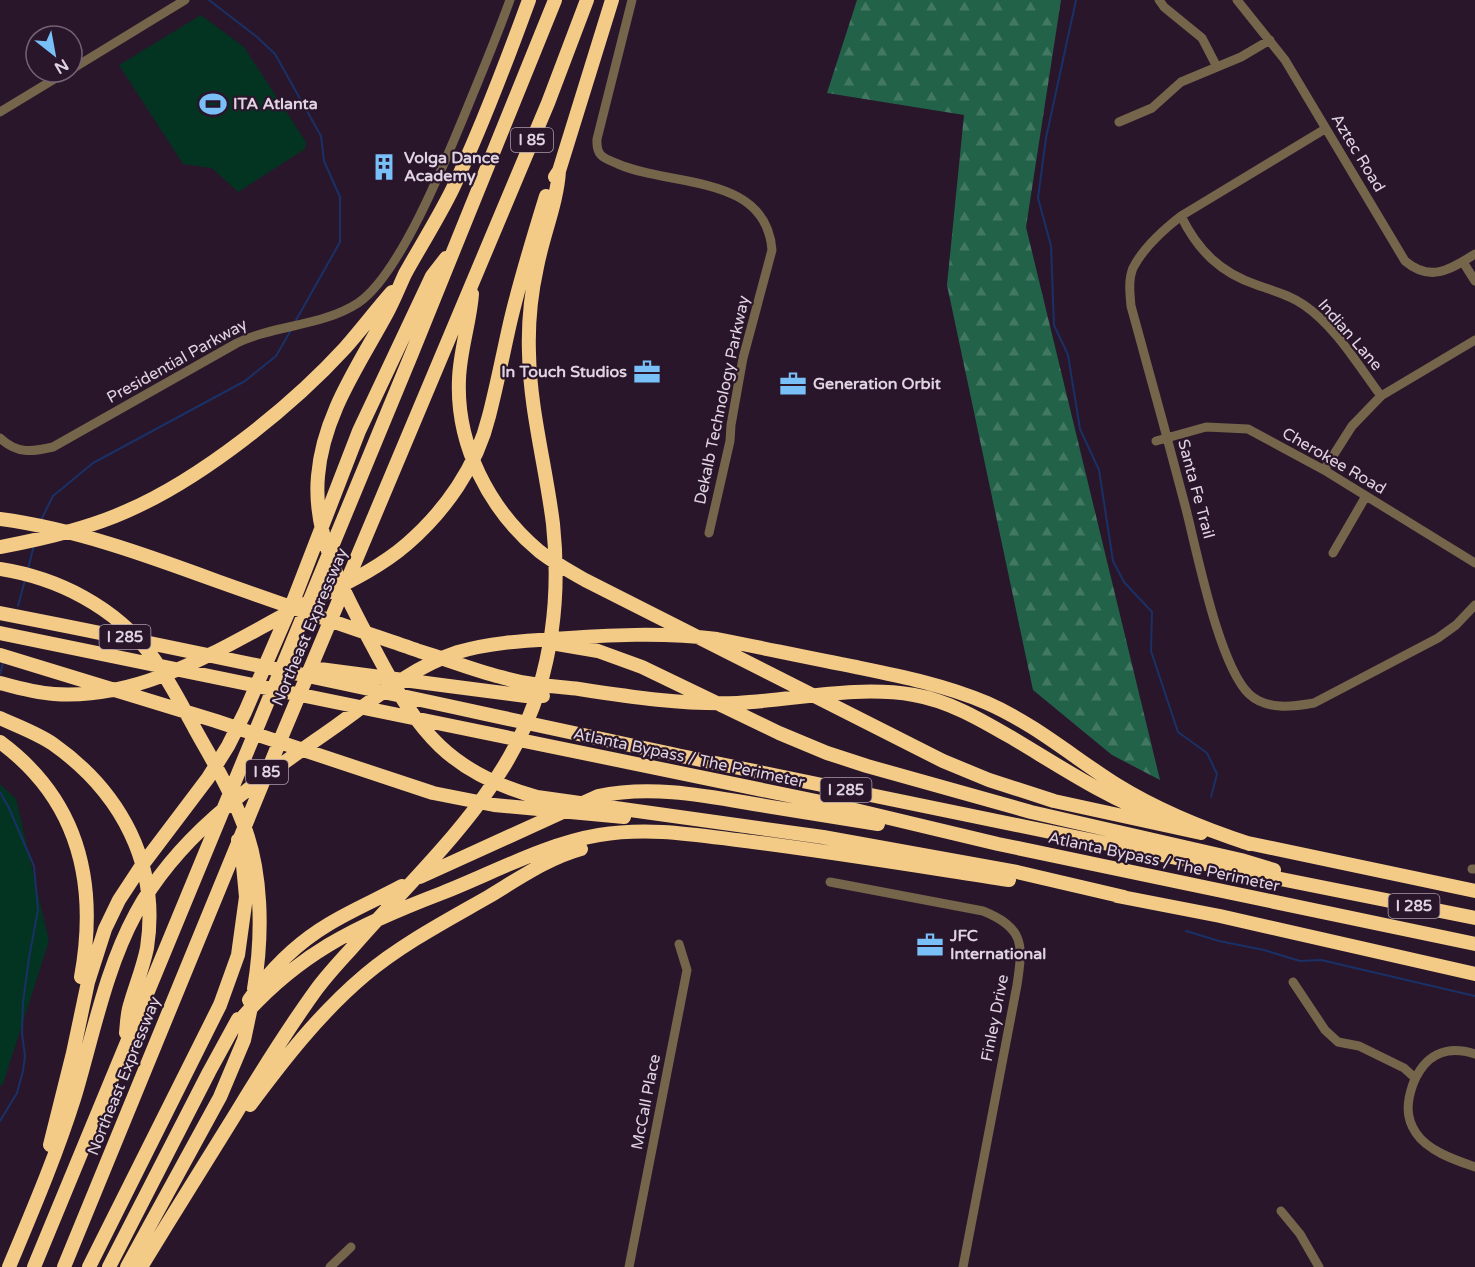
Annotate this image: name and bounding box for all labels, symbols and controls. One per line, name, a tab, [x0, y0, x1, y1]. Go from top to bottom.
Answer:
north arrow	[24, 24, 84, 84]
text: N	[51, 54, 72, 78]
sports icon: ITA Atlanta	[198, 89, 228, 119]
place label: ITA Atlanta	[233, 94, 318, 114]
street label: Aztec Road	[1327, 110, 1389, 196]
road number: I 85	[511, 128, 553, 152]
place label: Volga Dance Academy	[404, 148, 499, 186]
building icon: Volga Dance Academy	[369, 152, 399, 182]
street label: Dekalb Technology Parkway	[690, 293, 754, 506]
street label: Indian Lane	[1314, 295, 1386, 375]
street label: Presidential Parkway	[103, 314, 251, 408]
office icon: In Touch Studios	[632, 357, 662, 387]
place label: In Touch Studios	[501, 362, 627, 382]
office icon: Generation Orbit	[778, 369, 808, 399]
place label: Generation Orbit	[813, 374, 942, 394]
street label: Cherokee Road	[1279, 423, 1389, 499]
street label: Santa Fe Trail	[1173, 437, 1219, 541]
street label: Northeast Expressway	[268, 545, 352, 709]
road number: I 285	[100, 625, 150, 649]
street label: Atlanta Bypass / The Perimeter	[571, 724, 807, 792]
road number: I 85	[246, 760, 288, 784]
road number: I 285	[820, 778, 872, 802]
street label: Atlanta Bypass / The Perimeter	[1046, 828, 1282, 896]
road number: I 285	[1388, 894, 1440, 918]
place label: JFC International	[949, 926, 1046, 964]
office icon: JFC International	[915, 930, 945, 960]
street label: Finley Drive	[977, 973, 1013, 1063]
street label: Northeast Expressway	[83, 993, 165, 1158]
street label: McCall Place	[627, 1052, 665, 1152]

